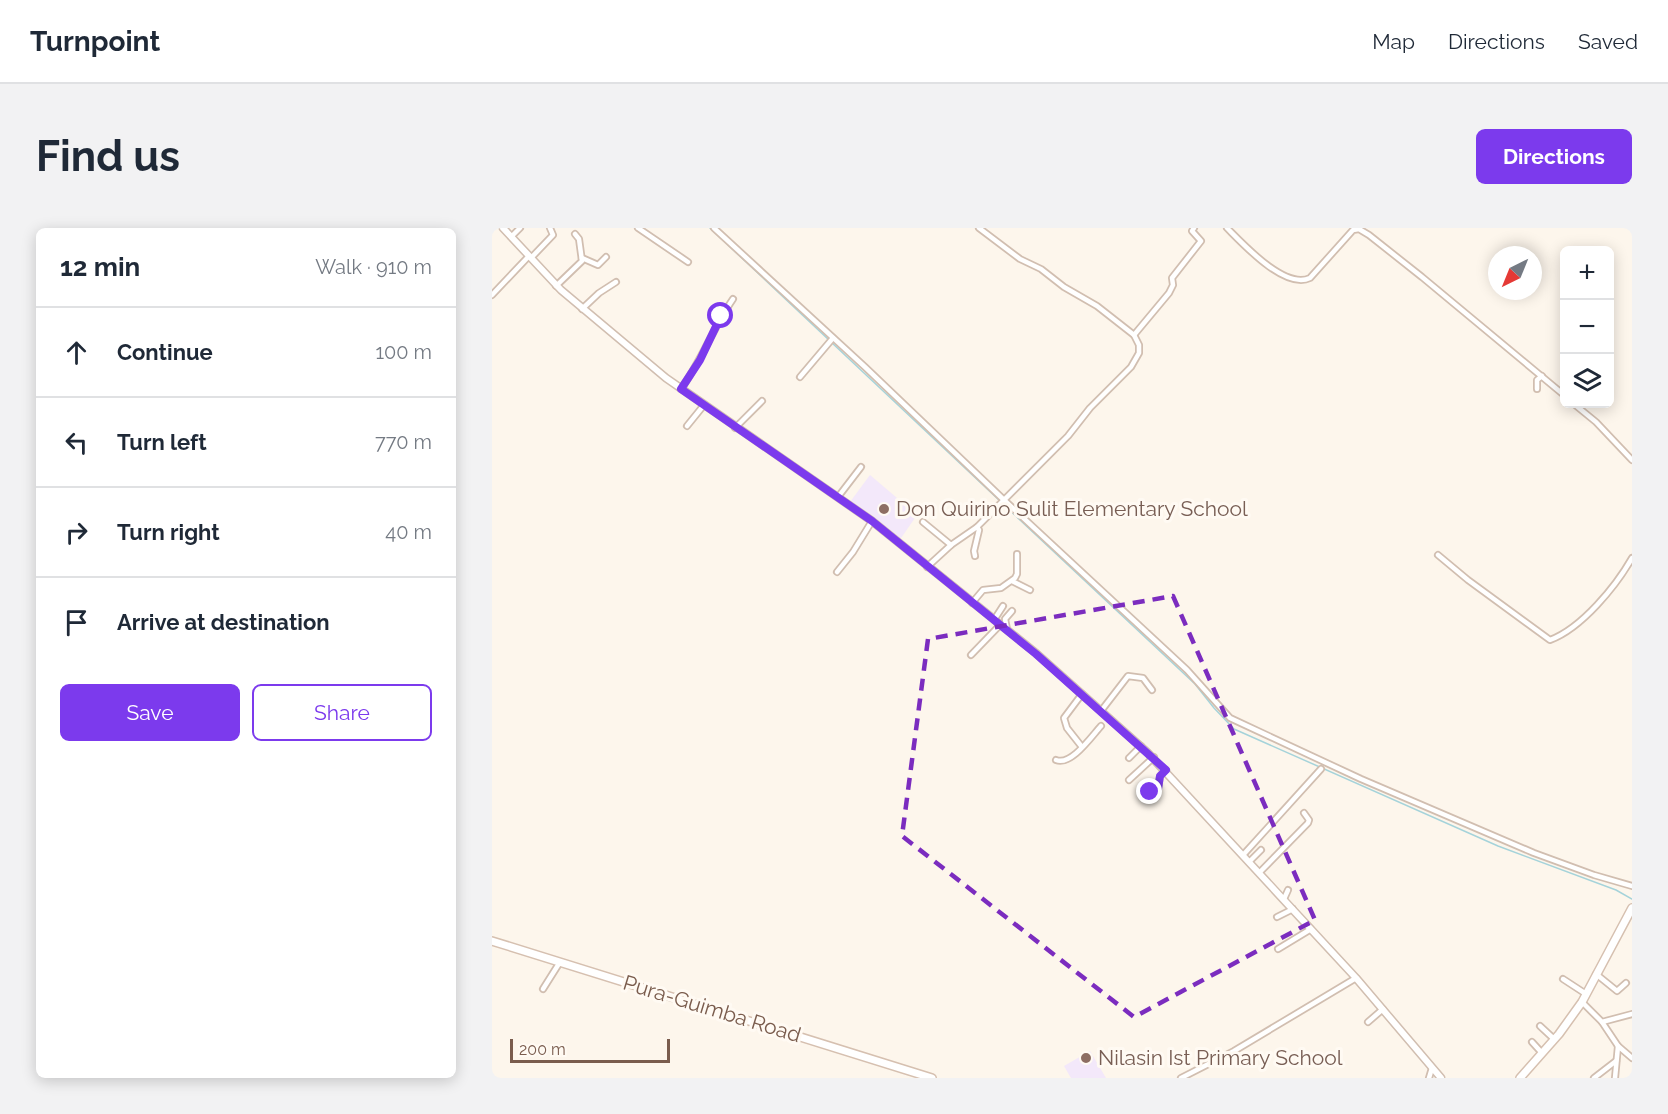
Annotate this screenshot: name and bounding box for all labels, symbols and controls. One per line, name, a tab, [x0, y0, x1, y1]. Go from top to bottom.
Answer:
text: Turnpoint	[30, 25, 160, 58]
text: Map	[1372, 29, 1415, 54]
text: Directions	[1448, 29, 1545, 54]
text: Saved	[1578, 29, 1638, 54]
button: Directions	[1476, 129, 1632, 184]
text: Find us	[36, 132, 180, 181]
north arrow	[1488, 246, 1542, 300]
map controls	[1560, 246, 1614, 408]
button: +	[1560, 246, 1614, 300]
text: 12 min	[60, 252, 140, 282]
text: Walk · 910 m	[315, 255, 432, 279]
button: −	[1560, 300, 1614, 354]
route start	[707, 302, 733, 328]
icon: ahead	[60, 336, 93, 369]
text: Continue	[117, 339, 213, 365]
text: 100 m	[375, 340, 432, 364]
button: layers	[1560, 354, 1614, 408]
icon: left	[60, 426, 93, 459]
text: Turn left	[117, 429, 207, 455]
text: 770 m	[375, 430, 432, 454]
place label: Don Quirino Sulit Elementary School	[896, 496, 1248, 521]
marker: Don Quirino Sulit Elementary School	[877, 502, 891, 516]
icon: right	[60, 516, 93, 549]
text: Turn right	[117, 519, 220, 545]
text: 40 m	[385, 520, 432, 544]
icon: arrive	[60, 606, 93, 639]
text: Arrive at destination	[117, 609, 330, 635]
button: Save	[60, 684, 240, 741]
button: Share	[252, 684, 432, 741]
route end	[1136, 778, 1162, 804]
street label: Pura-Guimba Road	[620, 970, 804, 1047]
scale bar	[510, 1036, 670, 1064]
text: 200 m	[519, 1040, 566, 1059]
place label: Nilasin Ist Primary School	[1098, 1045, 1343, 1070]
marker: Nilasin Ist Primary School	[1079, 1051, 1093, 1065]

